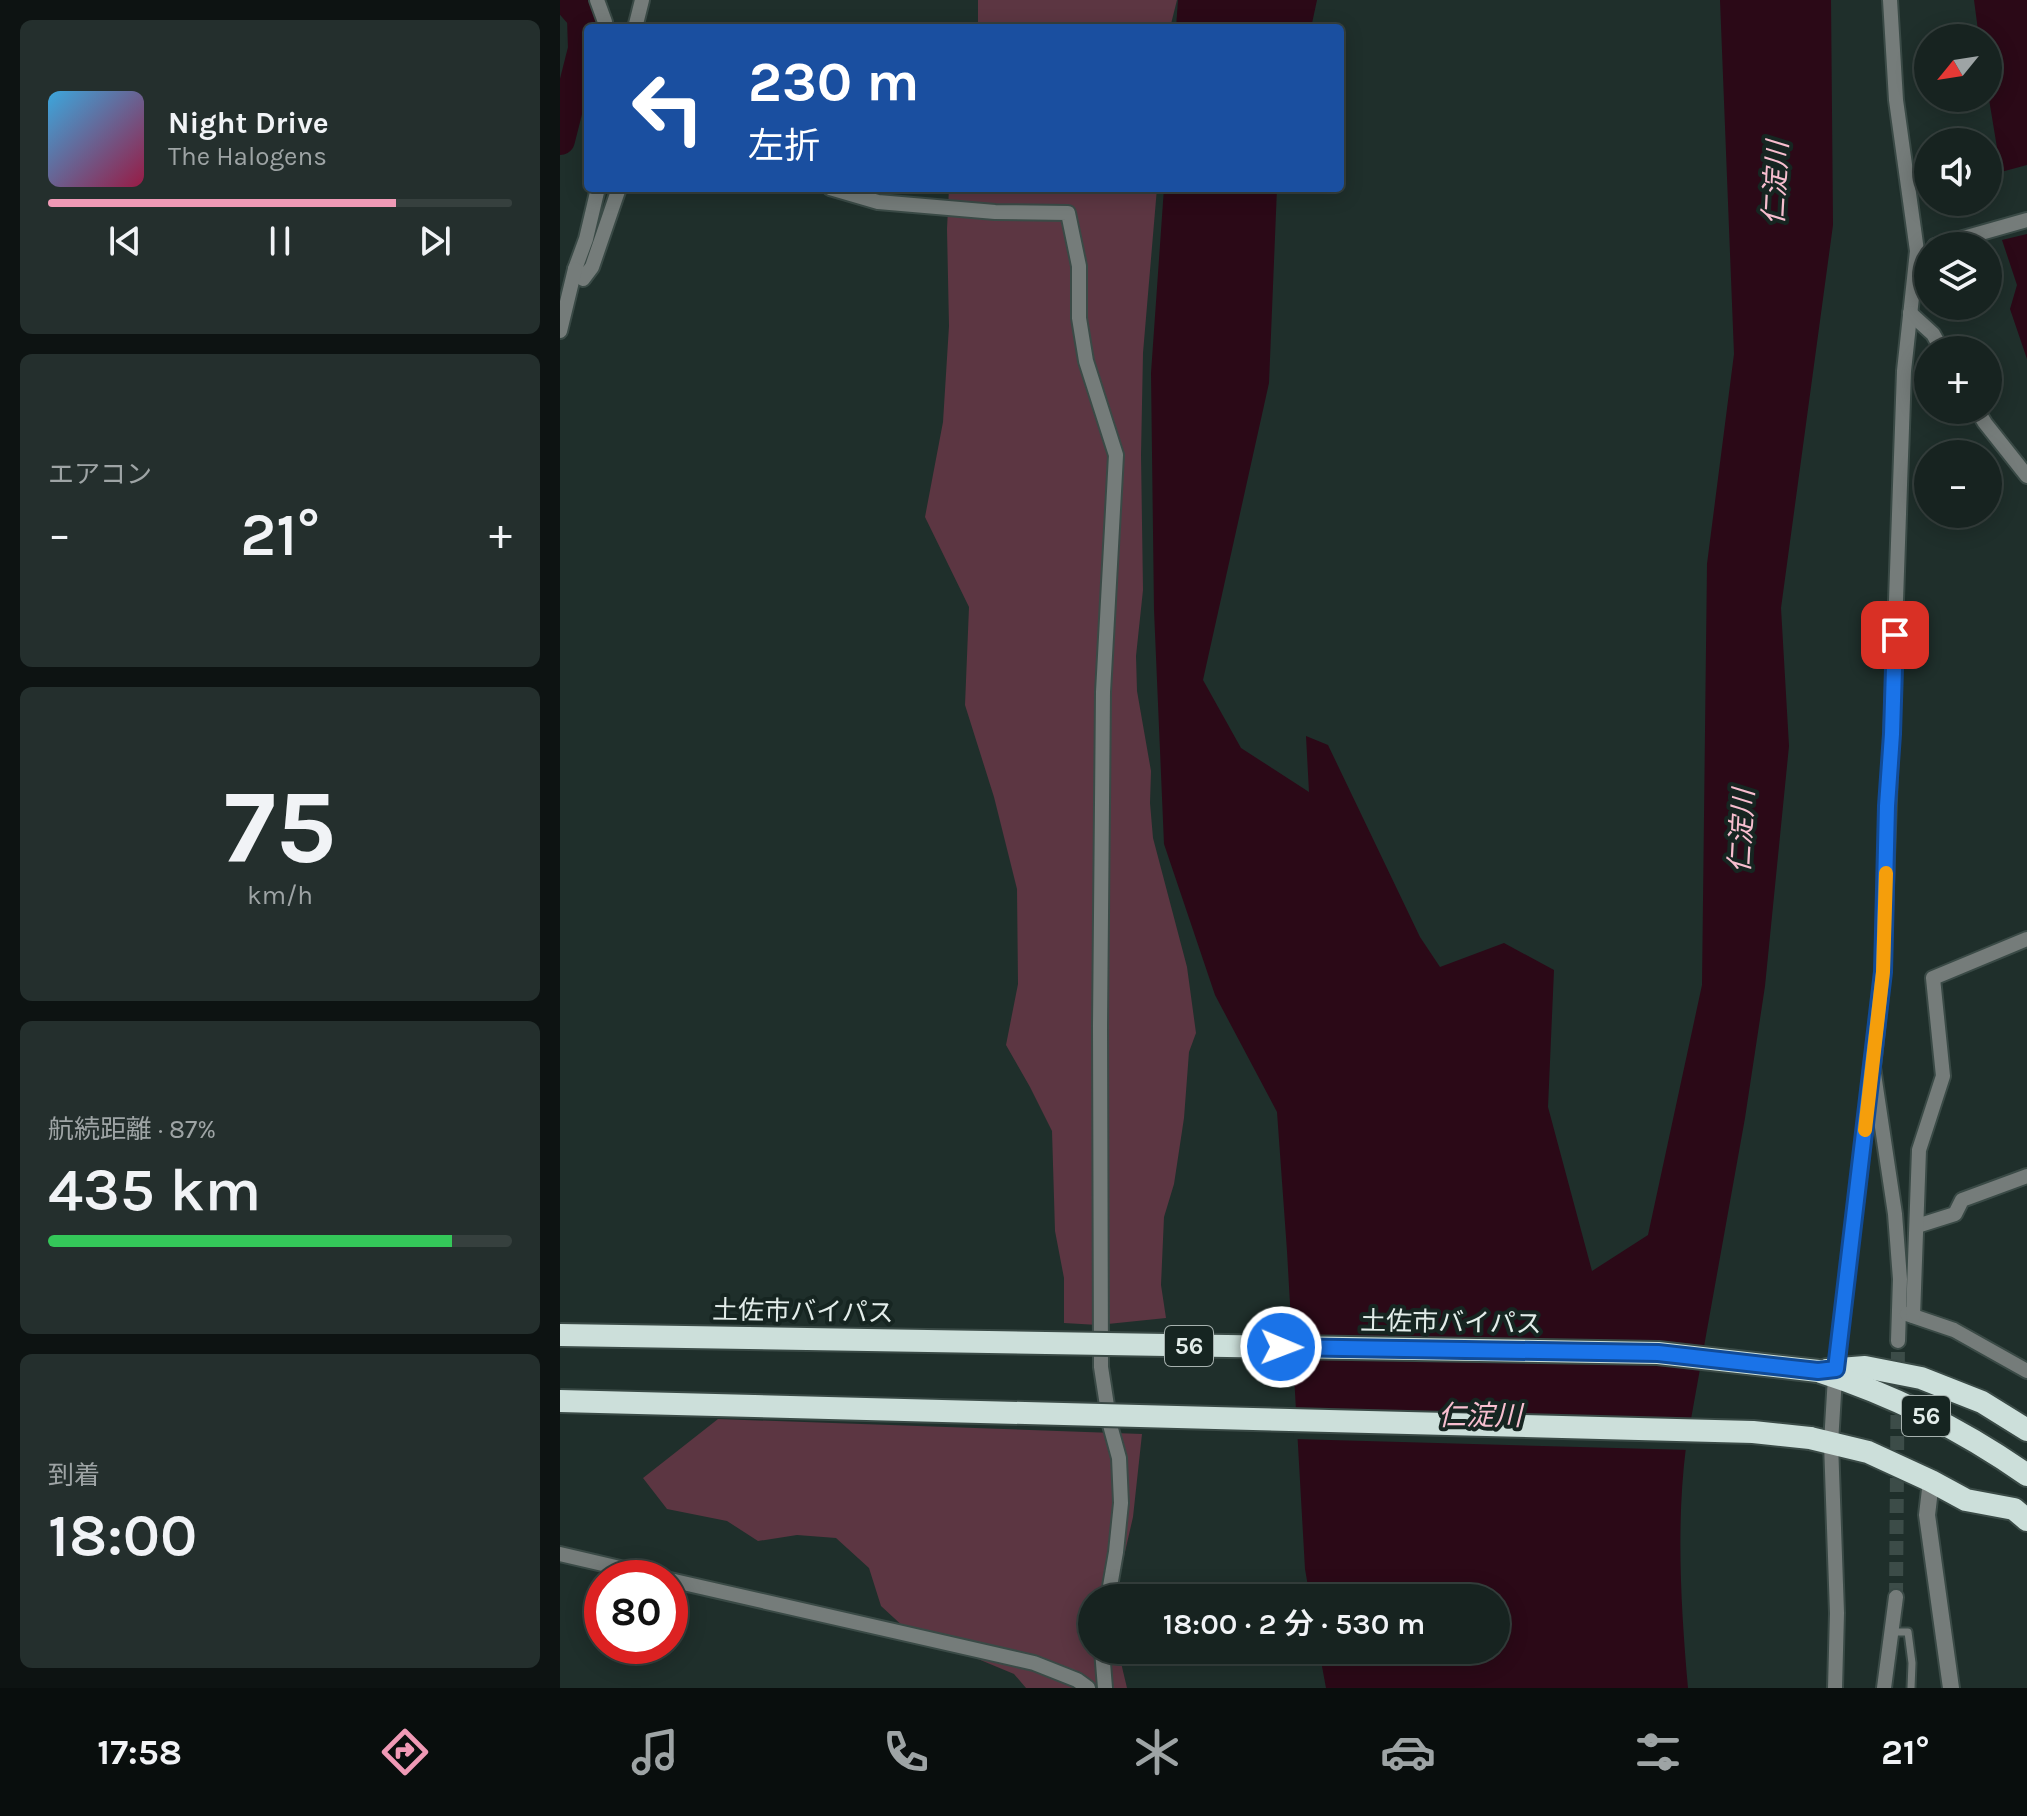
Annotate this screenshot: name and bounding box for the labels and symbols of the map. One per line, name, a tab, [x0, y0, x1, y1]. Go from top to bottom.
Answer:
north arrow	[1914, 24, 2002, 112]
water label: 仁淀川	[1757, 137, 1794, 226]
pin	[1861, 601, 1929, 669]
water label: 仁淀川	[1723, 785, 1760, 874]
street label: 土佐市バイパス	[712, 1294, 894, 1329]
position arrow	[1239, 1305, 1323, 1389]
street label: 土佐市バイパス	[1360, 1305, 1542, 1340]
road number: 56	[1165, 1326, 1213, 1366]
road number: 56	[1902, 1396, 1950, 1436]
water label: 仁淀川	[1438, 1399, 1525, 1432]
speed limit sign: 80	[584, 1560, 688, 1664]

